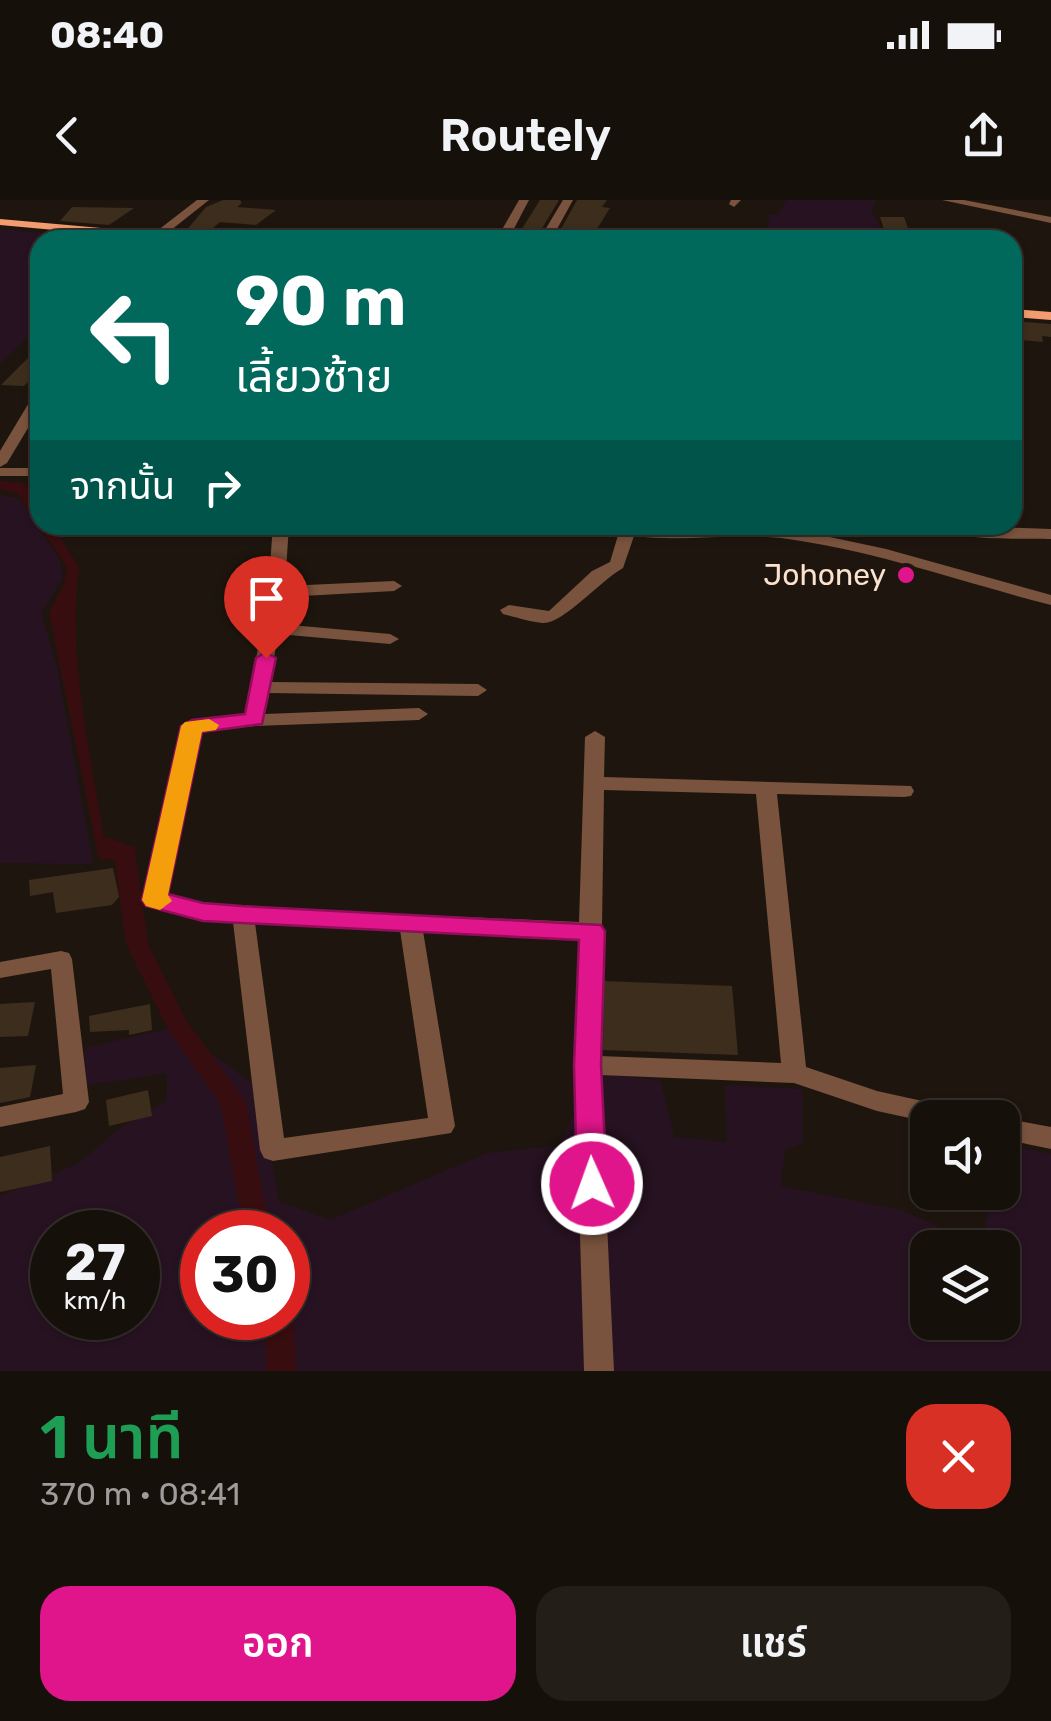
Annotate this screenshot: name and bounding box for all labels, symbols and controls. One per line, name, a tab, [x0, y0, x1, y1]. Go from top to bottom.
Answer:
text: 08:40	[50, 12, 164, 58]
icon: back	[40, 108, 95, 163]
icon: share	[956, 108, 1011, 163]
text: Routely	[440, 109, 611, 162]
text: 90 m	[235, 260, 407, 343]
icon: left	[70, 270, 200, 400]
text: เลี้ยวซ้าย	[235, 350, 392, 403]
icon: right	[195, 460, 250, 515]
text: จากนั้น	[70, 463, 175, 509]
pin	[224, 556, 309, 659]
place label: Johoney	[763, 557, 886, 593]
marker: Johoney	[895, 564, 917, 586]
icon: arrive	[239, 571, 294, 626]
map controls	[910, 1100, 1020, 1340]
button: sound	[910, 1100, 1020, 1210]
position arrow	[540, 1132, 644, 1236]
speed limit sign: 30	[180, 1210, 310, 1340]
button: layers	[910, 1230, 1020, 1340]
text: 27	[64, 1233, 126, 1293]
text: km/h	[64, 1286, 126, 1315]
text: 1 นาที	[40, 1402, 183, 1473]
button: close	[906, 1404, 1011, 1509]
text: 370 m · 08:41	[40, 1475, 240, 1513]
button: ออก	[40, 1586, 516, 1701]
button: แชร์	[536, 1586, 1011, 1701]

